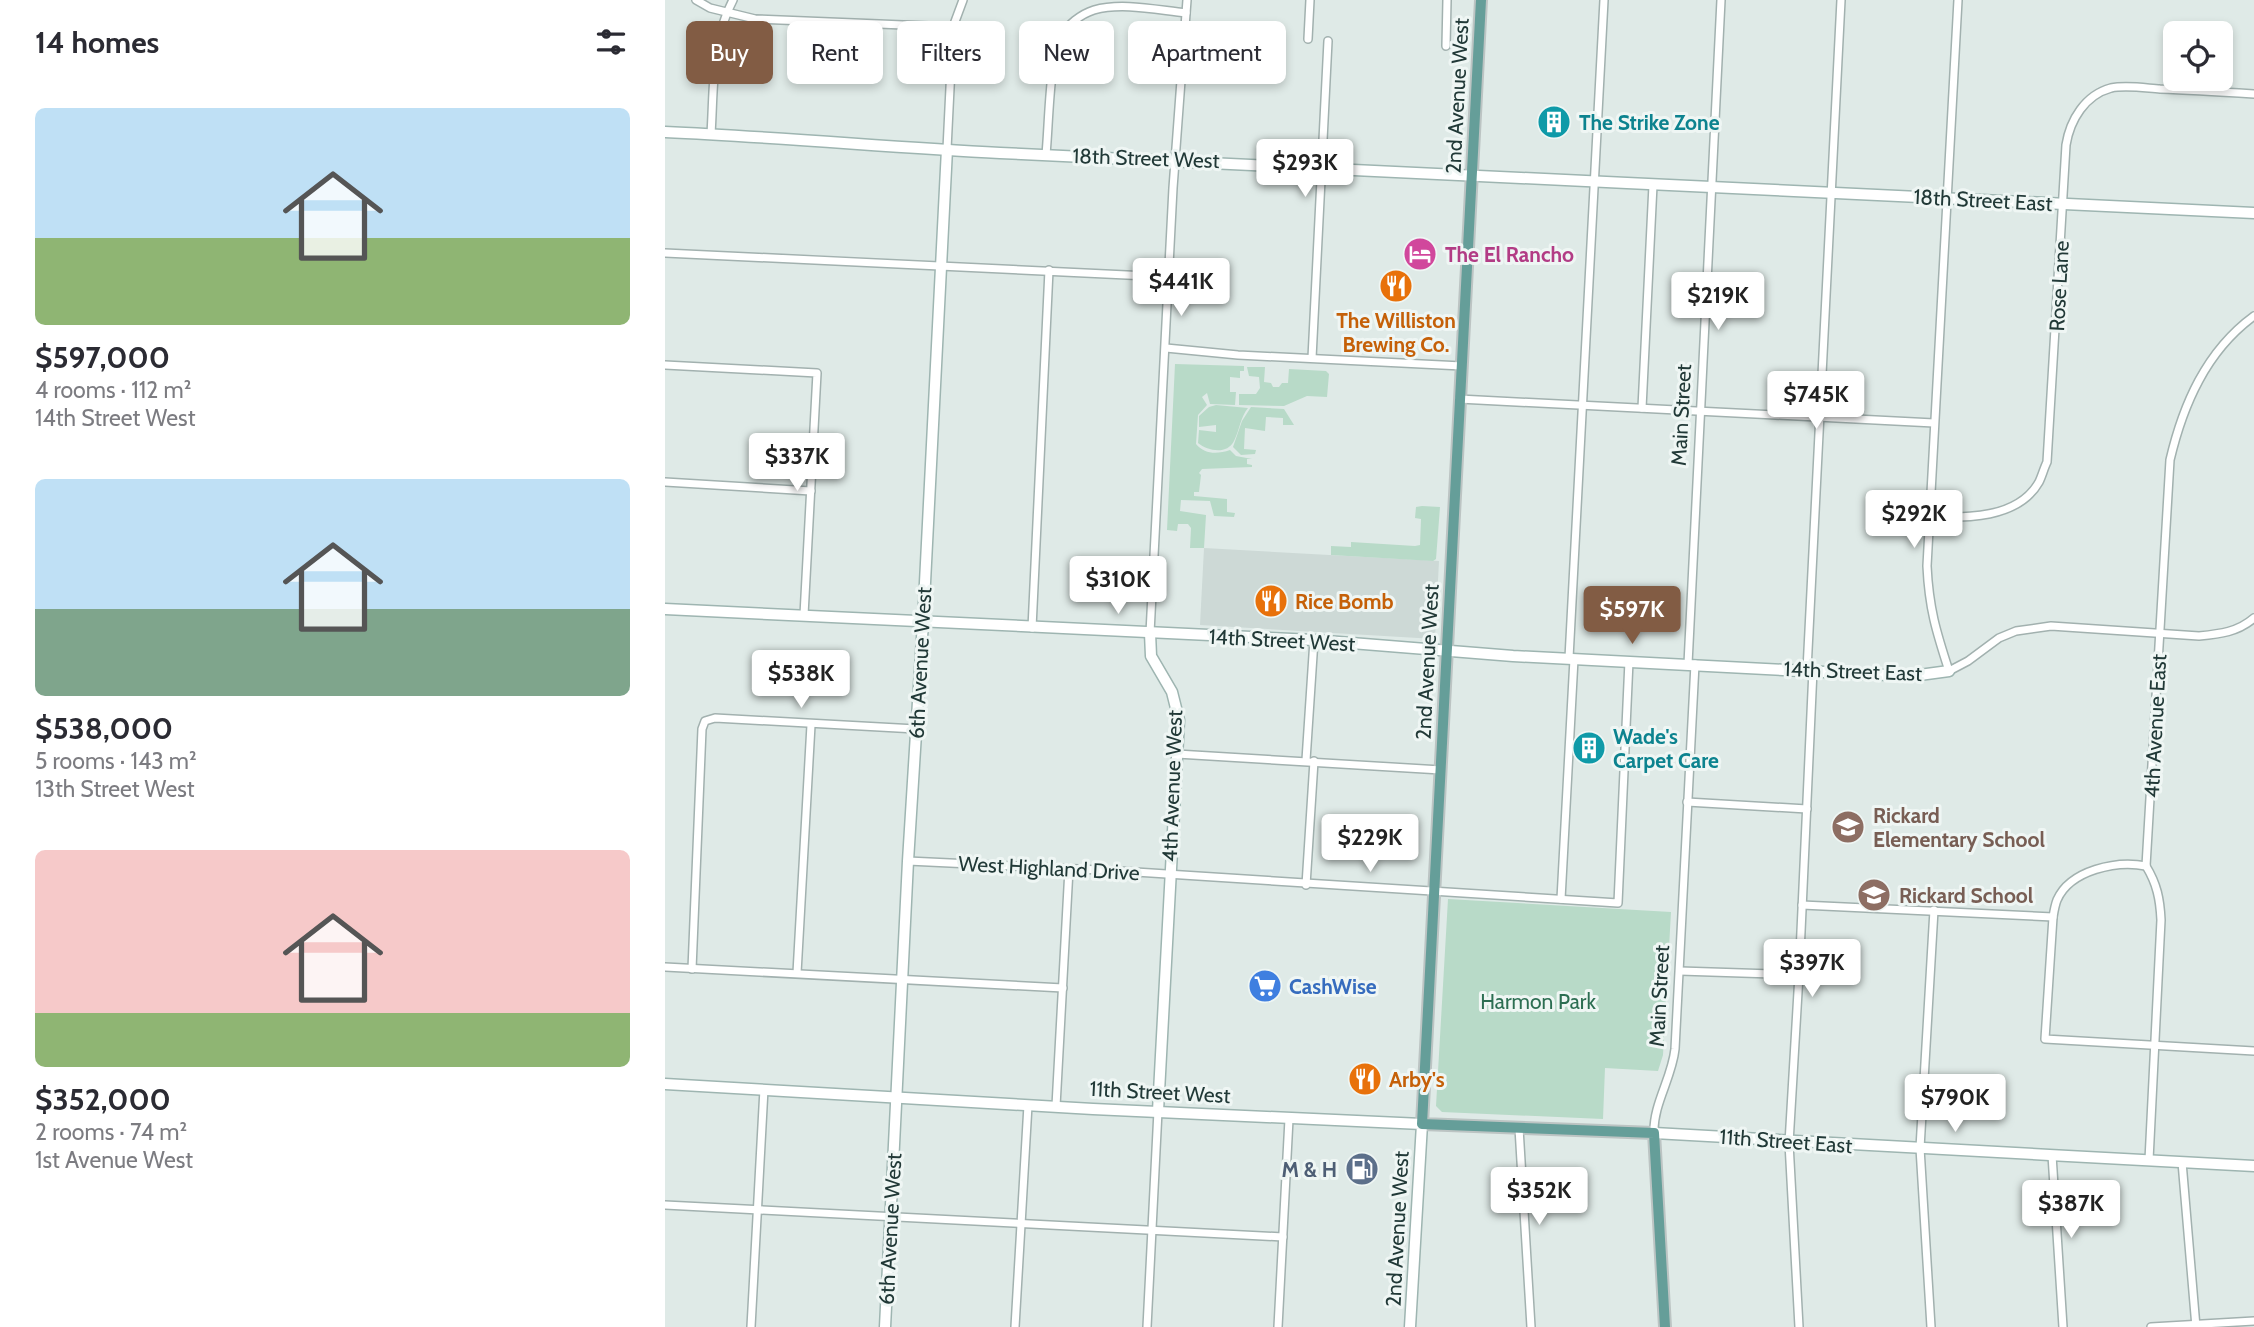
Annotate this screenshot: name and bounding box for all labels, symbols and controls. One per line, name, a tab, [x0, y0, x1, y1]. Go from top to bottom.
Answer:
street label: 2nd Avenue West	[1440, 17, 1474, 175]
chip: Buy	[686, 21, 773, 84]
chip: Rent	[787, 21, 883, 84]
chip: Filters	[897, 21, 1005, 84]
chip: New	[1019, 21, 1114, 84]
chip: Apartment	[1128, 21, 1286, 84]
map controls	[2163, 21, 2233, 91]
button: locate	[2163, 21, 2233, 91]
icon: filters	[592, 23, 630, 61]
text: 14 homes	[35, 24, 159, 61]
building icon: The Strike Zone	[1535, 103, 1573, 141]
place label: The Strike Zone	[1579, 110, 1720, 135]
pin: $293K	[1256, 140, 1354, 199]
street label: 18th Street West	[1072, 143, 1220, 173]
text: $293K	[1272, 148, 1338, 176]
icon: home	[270, 153, 396, 279]
street label: 18th Street East	[1913, 184, 2053, 216]
hotel icon: The El Rancho	[1401, 235, 1439, 273]
street label: Rose Lane	[2044, 240, 2074, 332]
place label: The El Rancho	[1445, 242, 1574, 267]
pin: $441K	[1132, 258, 1230, 318]
text: $441K	[1149, 267, 1213, 295]
restaurant icon: The Williston Brewing Co.	[1377, 267, 1415, 305]
pin: $219K	[1669, 272, 1767, 332]
text: $219K	[1687, 281, 1749, 309]
place label: The Williston Brewing Co.	[1336, 308, 1456, 357]
text: $597,000	[35, 339, 170, 376]
street label: Main Street	[1666, 363, 1696, 467]
pin: $745K	[1767, 372, 1865, 431]
text: 4 rooms · 112 m²	[35, 376, 191, 404]
text: $745K	[1783, 380, 1849, 408]
text: 14th Street West	[35, 404, 195, 432]
pin: $337K	[748, 434, 846, 493]
text: $337K	[765, 442, 829, 470]
pin: $292K	[1865, 490, 1963, 550]
text: $292K	[1881, 499, 1947, 527]
icon: home	[270, 524, 396, 650]
pin: $310K	[1069, 556, 1167, 616]
text: $310K	[1086, 565, 1150, 593]
restaurant icon: Rice Bomb	[1252, 582, 1290, 620]
street label: 2nd Avenue West	[1410, 583, 1444, 741]
street label: 6th Avenue West	[904, 586, 936, 740]
pin: $597K	[1583, 586, 1681, 646]
place label: Rice Bomb	[1295, 589, 1393, 614]
text: $597K	[1600, 595, 1664, 623]
street label: 14th Street West	[1208, 624, 1356, 656]
pin: $538K	[752, 650, 850, 710]
street label: 4th Avenue East	[2139, 653, 2171, 799]
street label: 14th Street East	[1783, 656, 1923, 686]
text: $538K	[768, 659, 834, 687]
text: $538,000	[35, 710, 173, 747]
street label: 4th Avenue West	[1157, 710, 1187, 862]
place label: Wade's Carpet Care	[1613, 724, 1719, 773]
building icon: Wade's Carpet Care	[1570, 729, 1608, 767]
text: 5 rooms · 143 m²	[35, 747, 197, 775]
text: 13th Street West	[35, 775, 195, 803]
place label: Rickard Elementary School	[1873, 803, 2046, 852]
school or university icon: Rickard Elementary School	[1829, 808, 1867, 846]
pin: $229K	[1321, 814, 1419, 874]
text: $229K	[1337, 823, 1403, 851]
street label: West Highland Drive	[958, 851, 1141, 885]
school or university icon: Rickard School	[1855, 876, 1893, 914]
place label: Rickard School	[1899, 883, 2034, 908]
icon: home	[270, 895, 396, 1021]
pin: $397K	[1763, 940, 1861, 999]
street label: Main Street	[1644, 944, 1674, 1048]
text: $397K	[1780, 948, 1844, 976]
supermarket icon: CashWise	[1246, 967, 1284, 1005]
place label: CashWise	[1289, 974, 1377, 999]
park label: Harmon Park	[1480, 989, 1596, 1014]
restaurant icon: Arby's	[1346, 1060, 1384, 1098]
place label: Arby's	[1389, 1067, 1445, 1092]
pin: $790K	[1906, 1074, 2004, 1134]
street label: 11th Street West	[1089, 1076, 1231, 1108]
text: $352,000	[35, 1081, 171, 1118]
text: $790K	[1921, 1083, 1989, 1111]
text: 2 rooms · 74 m²	[35, 1118, 187, 1146]
street label: 11th Street East	[1719, 1124, 1853, 1158]
text: 1st Avenue West	[35, 1146, 193, 1174]
fuel station icon: M & H	[1343, 1150, 1381, 1188]
street label: 2nd Avenue West	[1380, 1150, 1414, 1308]
street label: 6th Avenue West	[874, 1152, 906, 1306]
place label: M & H	[1282, 1157, 1337, 1182]
pin: $352K	[1490, 1168, 1588, 1227]
text: $352K	[1507, 1176, 1571, 1204]
pin: $387K	[2022, 1180, 2120, 1240]
text: $387K	[2038, 1189, 2104, 1217]

